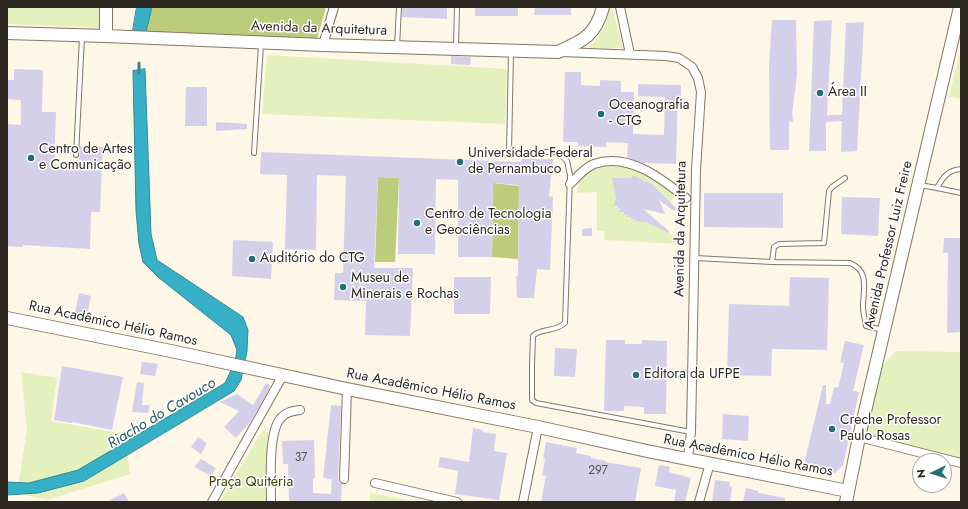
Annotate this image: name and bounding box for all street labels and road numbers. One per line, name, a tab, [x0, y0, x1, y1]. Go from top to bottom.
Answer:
street label: Avenida da Arquitetura	[251, 18, 387, 40]
street label: Avenida Professor Luiz Freire	[861, 159, 917, 331]
street label: Avenida da Arquitetura	[671, 161, 691, 297]
street label: Rua Acadêmico Hélio Ramos	[27, 298, 199, 350]
street label: Rua Acadêmico Hélio Ramos	[345, 365, 517, 415]
street label: Rua Acadêmico Hélio Ramos	[662, 431, 834, 481]

